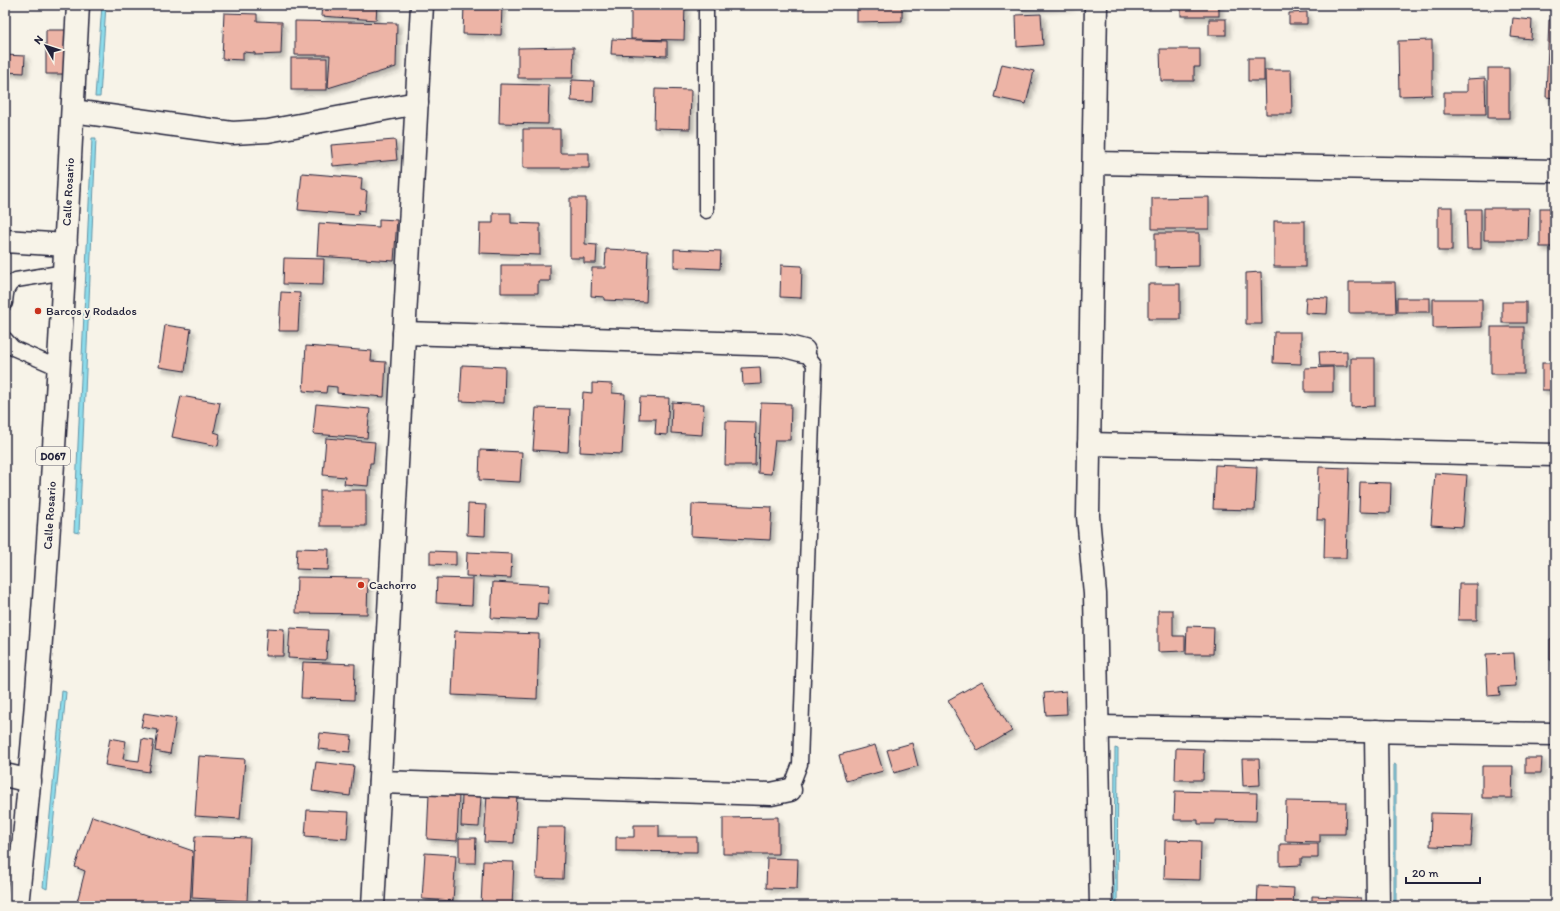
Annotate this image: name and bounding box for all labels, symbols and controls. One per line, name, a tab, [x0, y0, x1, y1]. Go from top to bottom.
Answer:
north arrow	[26, 26, 66, 66]
text: N	[31, 33, 46, 47]
street label: Calle Rosario	[59, 157, 77, 226]
place label: Barcos y Rodados	[46, 304, 137, 318]
marker: Barcos y Rodados	[33, 306, 43, 316]
road number: D067	[36, 447, 70, 465]
street label: Calle Rosario	[40, 481, 59, 550]
place label: Cachorro	[369, 578, 416, 592]
marker: Cachorro	[356, 580, 366, 590]
scale bar	[1406, 859, 1480, 885]
text: 20 m	[1412, 866, 1439, 880]

